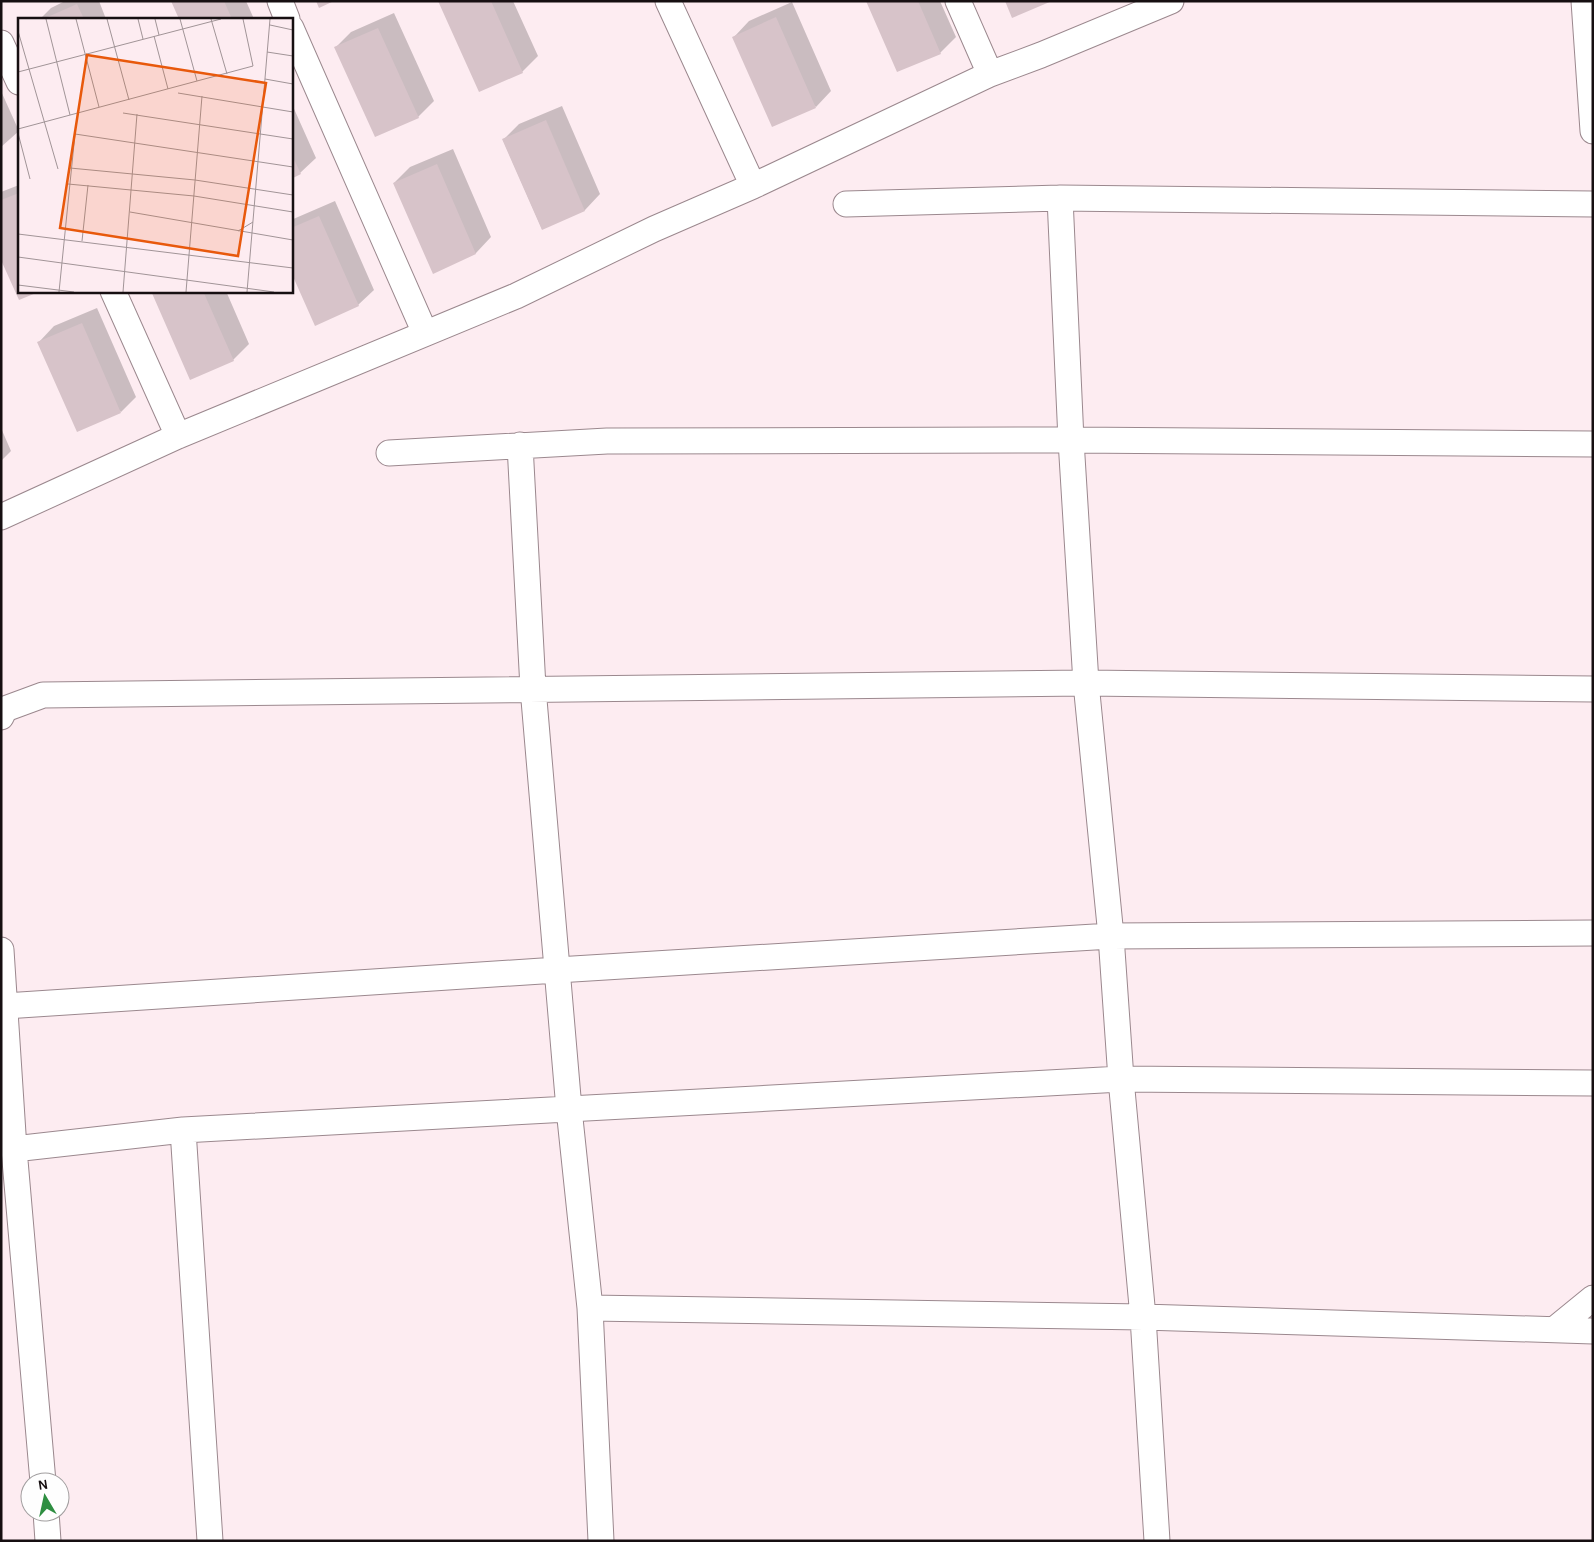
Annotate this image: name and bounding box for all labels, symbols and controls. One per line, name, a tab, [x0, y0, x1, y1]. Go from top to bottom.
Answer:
inset map	[18, 18, 292, 292]
north arrow	[20, 1472, 70, 1522]
text: N	[37, 1475, 49, 1494]

